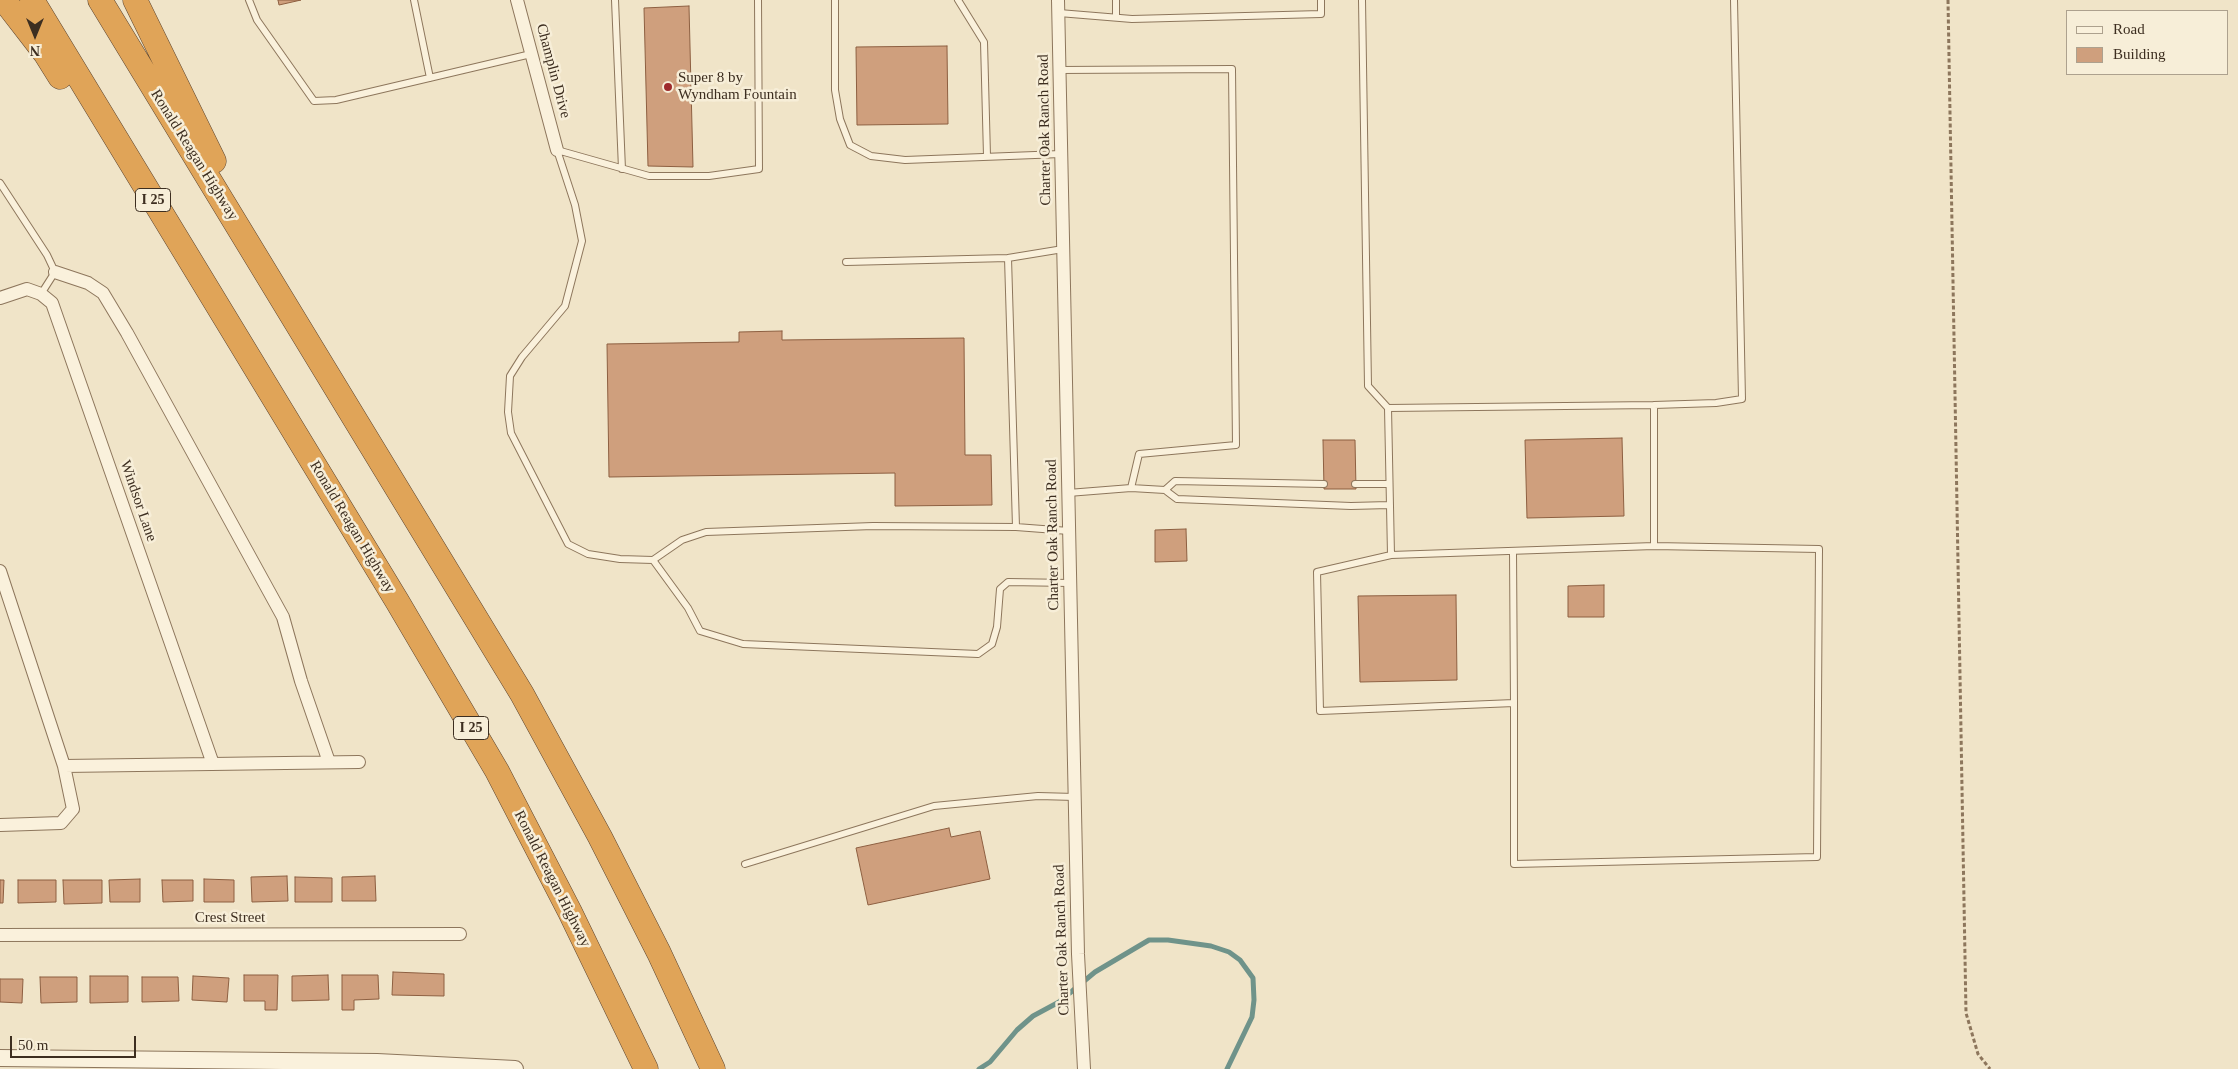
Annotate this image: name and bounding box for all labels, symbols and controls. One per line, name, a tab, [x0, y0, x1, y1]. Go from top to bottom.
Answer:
north arrow	[10, 10, 60, 60]
legend	[2066, 10, 2228, 75]
text: Road	[2113, 21, 2145, 37]
street label: Champlin Drive	[532, 22, 574, 120]
text: N	[30, 43, 40, 58]
text: Building	[2113, 46, 2166, 62]
street label: Charter Oak Ranch Road	[1035, 54, 1055, 206]
place label: Super 8 by Wyndham Fountain	[678, 69, 797, 104]
marker: Super 8 by Wyndham Fountain	[662, 81, 674, 93]
street label: Ronald Reagan Highway	[146, 86, 242, 224]
road number: I 25	[136, 188, 170, 212]
street label: Windsor Lane	[116, 458, 160, 544]
street label: Ronald Reagan Highway	[305, 458, 399, 596]
street label: Charter Oak Ranch Road	[1043, 459, 1063, 611]
road number: I 25	[454, 716, 488, 740]
street label: Ronald Reagan Highway	[510, 808, 594, 950]
street label: Charter Oak Ranch Road	[1050, 864, 1074, 1016]
street label: Crest Street	[195, 909, 265, 927]
scale bar	[12, 1026, 139, 1058]
text: 50 m	[18, 1037, 48, 1053]

